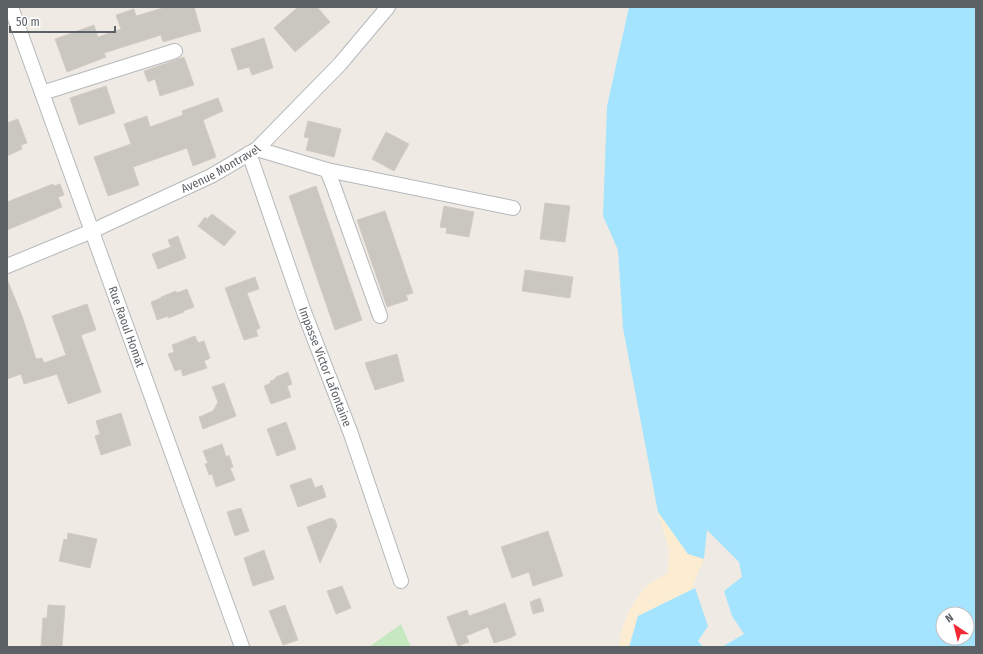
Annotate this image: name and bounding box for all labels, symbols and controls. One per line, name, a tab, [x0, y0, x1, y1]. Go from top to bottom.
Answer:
scale bar	[10, 8, 115, 34]
text: 50 m	[16, 15, 40, 29]
street label: Avenue Montravel	[179, 142, 264, 196]
street label: Rue Raoul Homat	[105, 284, 147, 369]
street label: Impasse Victor Lafontaine	[296, 305, 355, 429]
north arrow	[935, 606, 975, 646]
text: N	[943, 611, 956, 625]

